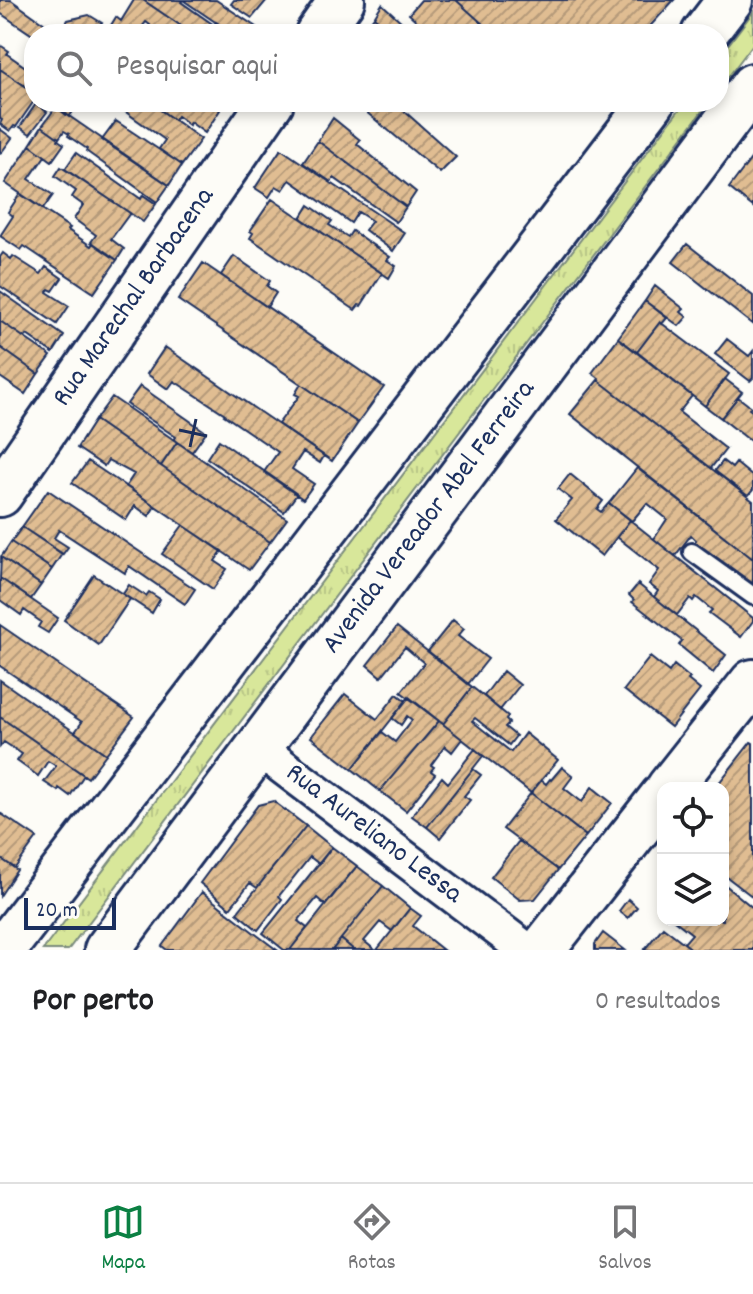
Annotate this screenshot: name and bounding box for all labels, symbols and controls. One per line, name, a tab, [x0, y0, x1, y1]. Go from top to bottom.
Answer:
search box	[24, 24, 729, 112]
icon: search	[52, 46, 96, 90]
text: Pesquisar aqui	[116, 47, 278, 90]
street label: Rua Marechal Barbacena	[44, 180, 226, 416]
street label: Avenida Vereador Abel Ferreira	[314, 372, 547, 663]
street label: Rua Aureliano Lessa	[276, 755, 471, 915]
map controls	[657, 782, 729, 926]
button: locate	[657, 782, 729, 854]
button: layers	[657, 854, 729, 926]
scale bar	[24, 894, 116, 930]
text: 20 m	[36, 896, 78, 927]
text: Por perto	[32, 978, 154, 1027]
text: 0 resultados	[595, 984, 721, 1021]
tab: Mapa	[101, 1200, 145, 1279]
tab: Rotas	[348, 1200, 396, 1279]
tab: Salvos	[598, 1200, 652, 1279]

